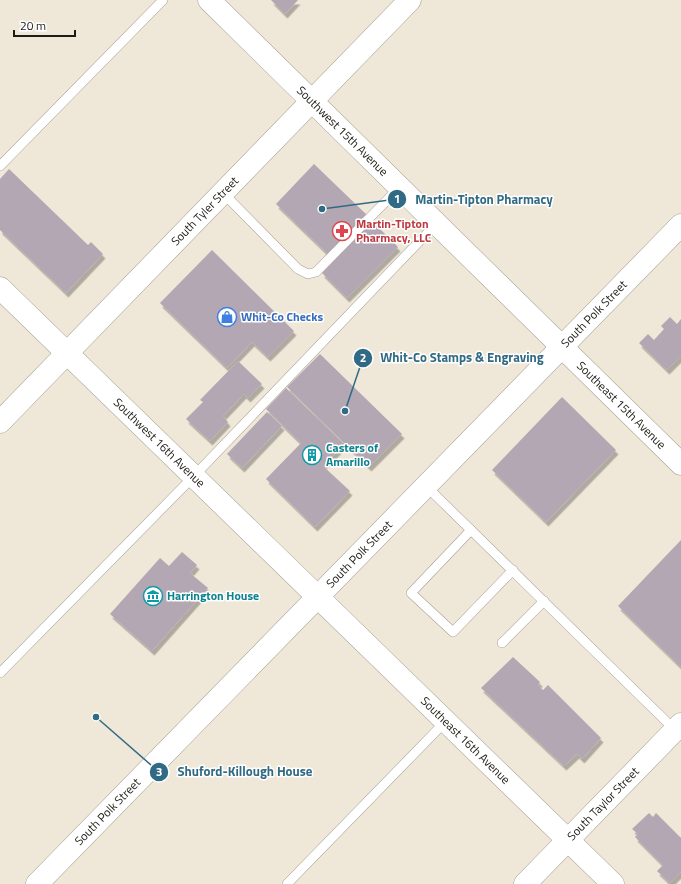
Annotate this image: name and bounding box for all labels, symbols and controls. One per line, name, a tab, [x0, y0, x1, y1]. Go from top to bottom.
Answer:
scale bar	[14, 12, 75, 38]
text: 20 m	[20, 16, 46, 35]
street label: Southwest 15th Avenue	[293, 81, 393, 180]
street label: South Tyler Street	[166, 171, 243, 250]
callout: Martin-Tipton Pharmacy	[387, 187, 561, 212]
text: 1	[394, 189, 400, 208]
text: Martin-Tipton Pharmacy	[415, 189, 553, 209]
place label: Martin-Tipton Pharmacy, LLC	[356, 214, 432, 247]
pharmacy icon: Martin-Tipton Pharmacy, LLC	[331, 220, 353, 242]
street label: South Polk Street	[556, 275, 632, 352]
shop icon: Whit-Co Checks	[216, 306, 238, 328]
place label: Whit-Co Checks	[241, 307, 323, 326]
callout: Whit-Co Stamps & Engraving	[353, 345, 552, 370]
text: Whit-Co Stamps & Engraving	[380, 347, 544, 367]
text: 2	[360, 348, 366, 367]
street label: Southeast 15th Avenue	[573, 356, 671, 453]
street label: Southwest 16th Avenue	[109, 393, 210, 492]
place label: Casters of Amarillo	[326, 438, 379, 471]
building icon: Casters of Amarillo	[301, 444, 323, 466]
street label: South Polk Street	[321, 515, 397, 592]
museum icon: Harrington House	[142, 585, 164, 607]
place label: Harrington House	[167, 586, 259, 605]
street label: Southeast 16th Avenue	[416, 692, 515, 788]
callout: Shuford-Killough House	[149, 759, 320, 784]
text: Shuford-Killough House	[177, 761, 313, 781]
text: 3	[156, 762, 162, 781]
street label: South Taylor Street	[562, 762, 644, 845]
street label: South Polk Street	[70, 773, 145, 850]

